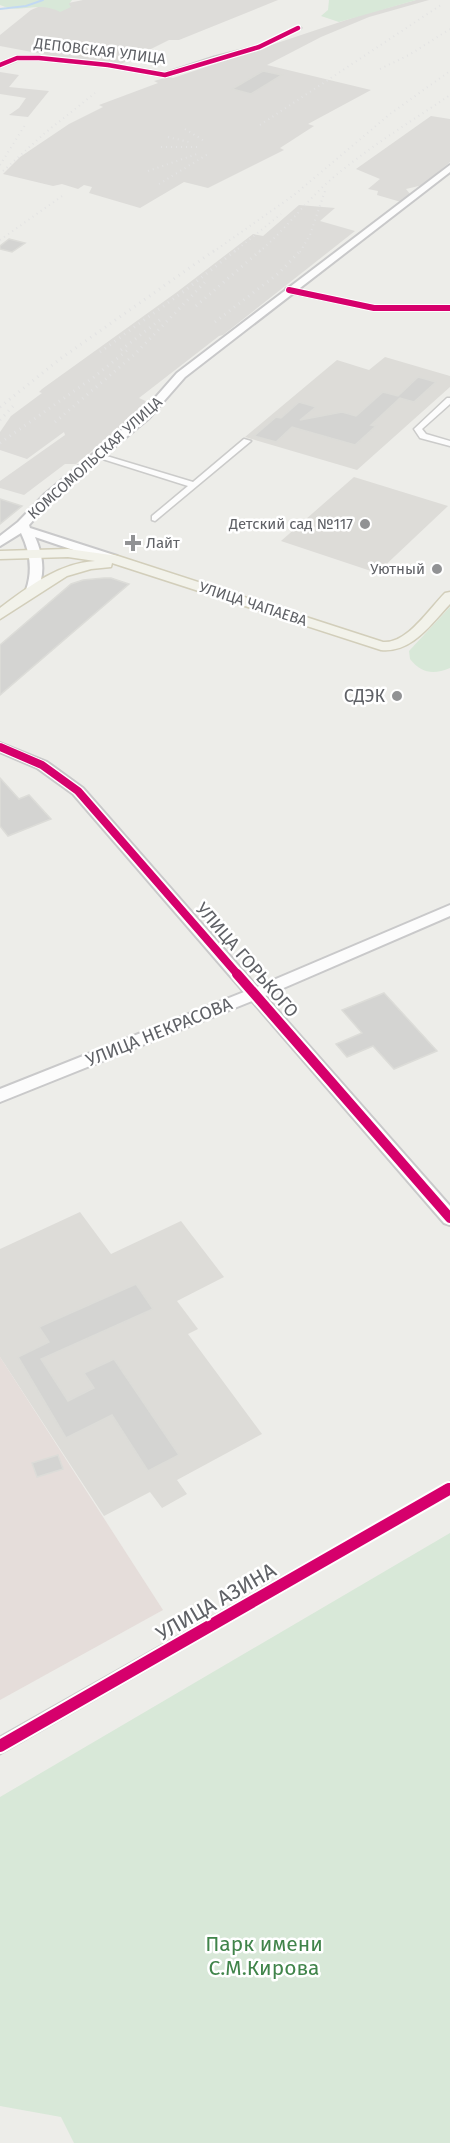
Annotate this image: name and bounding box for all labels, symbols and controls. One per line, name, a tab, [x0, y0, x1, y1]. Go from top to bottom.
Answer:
street label: ДЕПОВСКАЯ УЛИЦА	[32, 34, 167, 68]
street label: КОМСОМОЛЬСКАЯ УЛИЦА	[24, 393, 166, 523]
place label: Детский сад №117	[228, 515, 353, 533]
marker: Детский сад №117	[358, 517, 372, 531]
marker: Лайт	[124, 534, 142, 552]
place label: Лайт	[146, 534, 180, 552]
place label: Уютный	[370, 560, 425, 578]
marker: Уютный	[430, 562, 444, 576]
street label: УЛИЦА ЧАПАЕВА	[197, 578, 310, 630]
place label: СДЭК	[344, 685, 385, 707]
marker: СДЭК	[390, 689, 404, 703]
street label: УЛИЦА ГОРЬКОГО	[191, 898, 303, 1022]
street label: УЛИЦА НЕКРАСОВА	[83, 992, 236, 1071]
street label: УЛИЦА АЗИНА	[151, 1557, 281, 1647]
park label: Парк имени С.М.Кирова	[205, 1931, 323, 1981]

